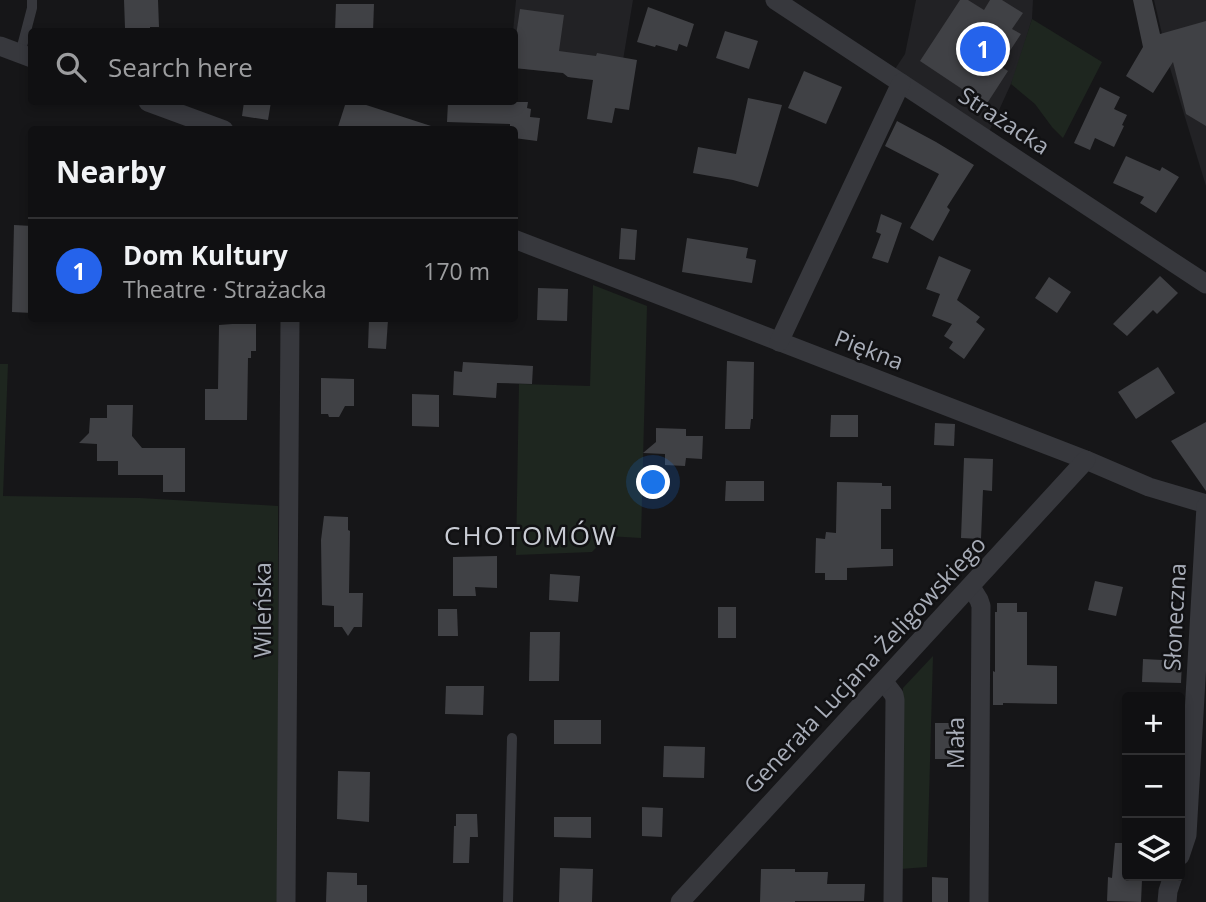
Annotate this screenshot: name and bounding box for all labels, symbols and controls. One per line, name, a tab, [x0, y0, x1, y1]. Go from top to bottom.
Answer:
pin: 1	[960, 23, 1006, 75]
search box	[28, 28, 518, 105]
icon: search	[52, 48, 90, 86]
text: Search here	[108, 49, 253, 85]
street label: Strażacka	[953, 79, 1056, 161]
text: Nearby	[56, 151, 166, 192]
text: Dom Kultury	[123, 237, 288, 273]
text: 1	[72, 255, 86, 287]
text: 170 m	[423, 255, 490, 287]
text: Theatre · Strażacka	[123, 273, 326, 305]
street label: Piękna	[830, 321, 908, 377]
your location	[636, 465, 670, 499]
district label: CHOTOMÓW	[444, 517, 618, 553]
street label: Generała Lucjana Żeligowskiego	[736, 528, 993, 800]
street label: Wileńska	[246, 562, 278, 658]
street label: Słoneczna	[1155, 562, 1193, 672]
map controls	[1122, 692, 1185, 881]
button: +	[1122, 692, 1185, 755]
street label: Mała	[939, 717, 971, 769]
button: −	[1122, 755, 1185, 818]
button: layers	[1122, 818, 1185, 881]

